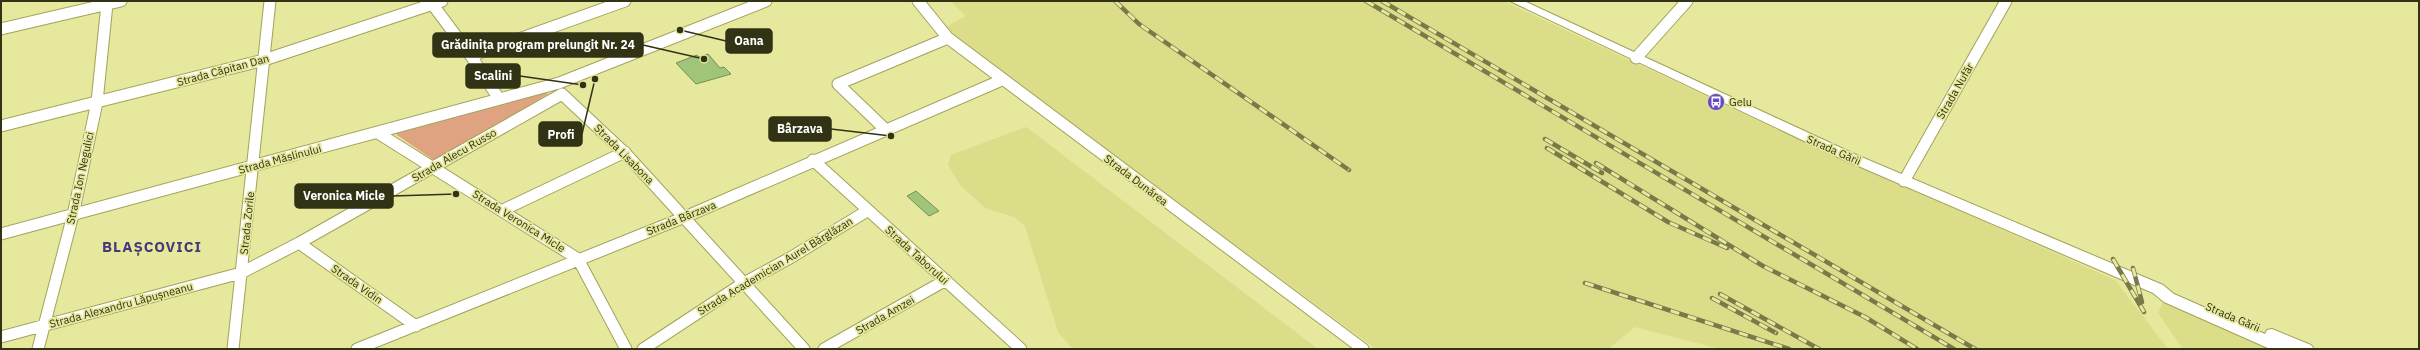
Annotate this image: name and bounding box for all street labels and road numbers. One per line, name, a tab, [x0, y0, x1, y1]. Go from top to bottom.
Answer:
street label: Strada Căpitan Dan	[175, 51, 271, 89]
street label: Strada Nufăr	[1933, 60, 1977, 122]
street label: Strada Lisabona	[591, 121, 657, 187]
street label: Strada Alecu Russo	[409, 125, 499, 185]
street label: Strada Ion Negulici	[63, 130, 97, 226]
street label: Strada Gării	[1805, 132, 1863, 168]
street label: Strada Măslinului	[237, 141, 323, 177]
street label: Strada Dunărea	[1101, 151, 1171, 209]
street label: Strada Veronica Micle	[470, 187, 568, 255]
street label: Strada Zorile	[237, 191, 257, 255]
street label: Strada Bârzava	[644, 198, 718, 238]
street label: Strada Academician Aurel Bărglăzan	[695, 214, 855, 318]
street label: Strada Taborului	[882, 223, 952, 287]
street label: Strada Vidin	[328, 261, 386, 307]
street label: Strada Alexandru Lăpușneanu	[48, 279, 194, 331]
street label: Strada Amzei	[853, 293, 917, 337]
street label: Strada Gării	[2204, 299, 2262, 335]

